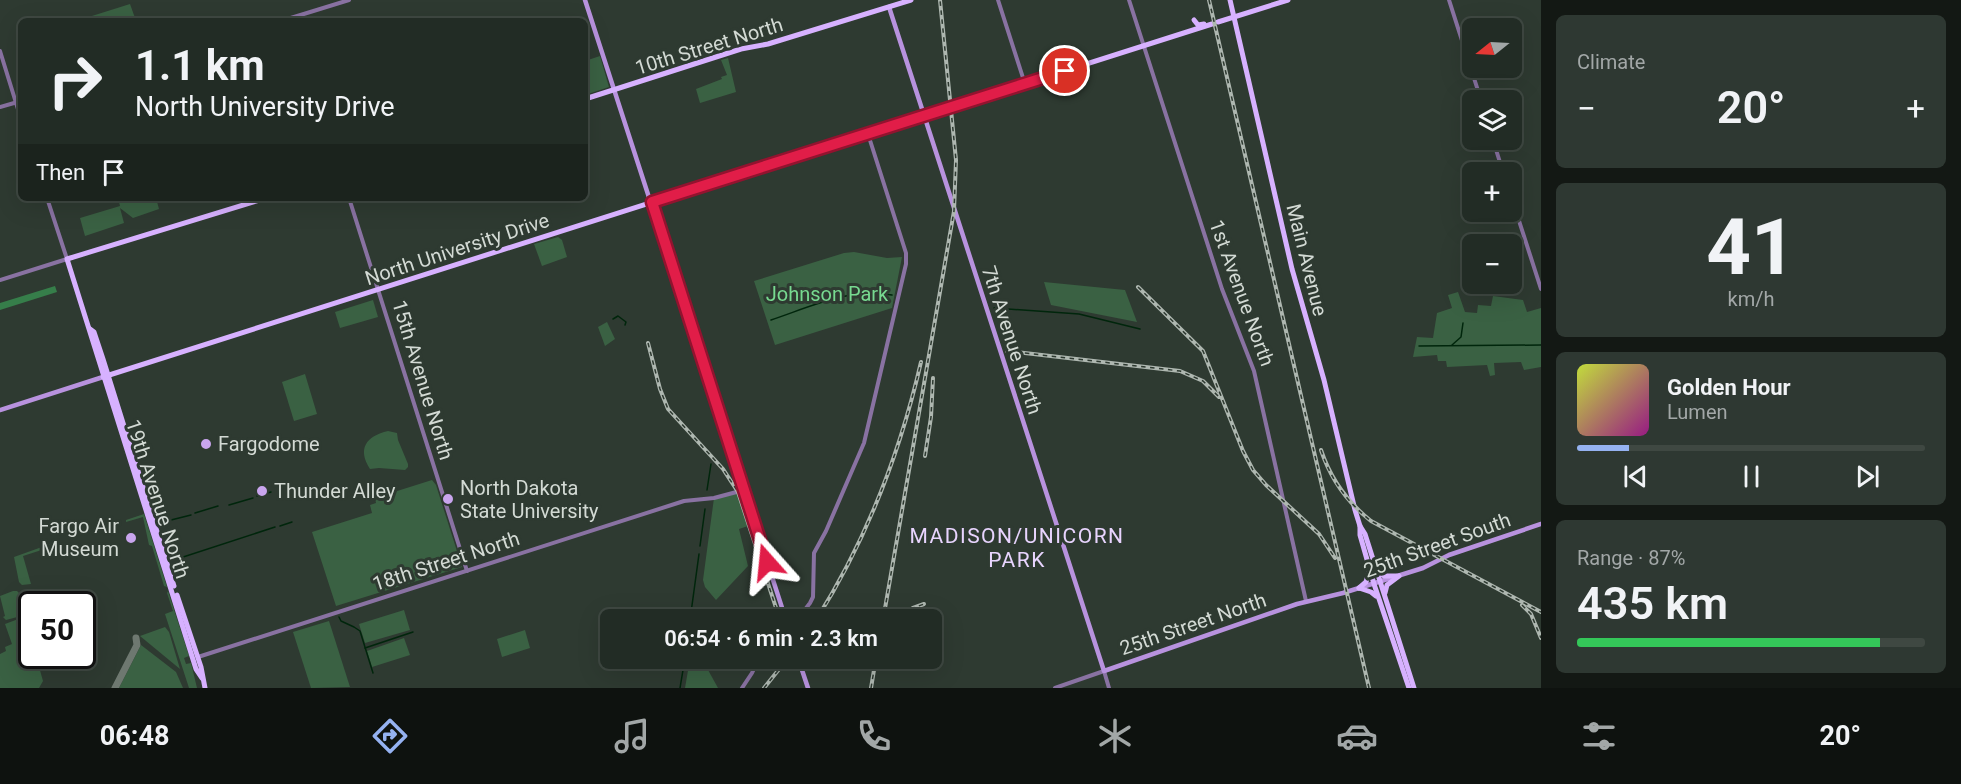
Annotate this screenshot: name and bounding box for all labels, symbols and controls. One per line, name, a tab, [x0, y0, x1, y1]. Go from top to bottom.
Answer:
street label: 10th Street North	[632, 12, 786, 80]
north arrow	[1462, 18, 1522, 78]
map controls	[1462, 18, 1522, 294]
text: 1.1 km	[135, 41, 265, 90]
icon: right	[36, 42, 114, 120]
pin	[1039, 45, 1090, 96]
text: Climate	[1577, 50, 1645, 74]
icon: arrive	[1048, 54, 1081, 87]
text: 20°	[1717, 81, 1785, 134]
text: −	[1577, 89, 1596, 128]
text: +	[1906, 89, 1925, 128]
button: layers	[1462, 90, 1522, 150]
text: North University Drive	[135, 91, 395, 123]
icon: arrive	[97, 156, 130, 189]
text: Then	[36, 160, 85, 185]
button: +	[1462, 162, 1522, 222]
street label: Main Avenue	[1281, 201, 1333, 319]
text: 41	[1706, 202, 1796, 293]
street label: North University Drive	[362, 208, 552, 290]
street label: 1st Avenue North	[1204, 217, 1280, 369]
button: −	[1462, 234, 1522, 294]
street label: 7th Avenue North	[977, 263, 1047, 417]
park label: Johnson Park	[766, 282, 889, 306]
text: km/h	[1728, 287, 1774, 311]
street label: 15th Avenue North	[387, 297, 459, 463]
text: Golden Hour	[1667, 375, 1791, 400]
text: Lumen	[1667, 400, 1728, 424]
street label: 19th Avenue North	[121, 416, 195, 582]
place label: Fargodome	[218, 432, 320, 456]
marker: Fargodome	[199, 437, 213, 451]
icon: previous	[1619, 460, 1652, 493]
icon: pause	[1735, 460, 1768, 493]
icon: next	[1851, 460, 1884, 493]
place label: North Dakota State University	[460, 476, 599, 523]
place label: Thunder Alley	[274, 479, 396, 503]
marker: Thunder Alley	[255, 484, 269, 498]
marker: North Dakota State University	[441, 492, 455, 506]
street label: 25th Street South	[1360, 507, 1514, 583]
place label: Fargo Air Museum	[39, 514, 119, 561]
district label: MADISON/UNICORN PARK	[909, 524, 1125, 572]
street label: 18th Street North	[369, 526, 523, 596]
position arrow	[735, 530, 799, 594]
marker: Fargo Air Museum	[124, 531, 138, 545]
text: Range · 87%	[1577, 546, 1685, 570]
text: 435 km	[1577, 577, 1728, 630]
street label: 25th Street North	[1117, 588, 1269, 660]
speed limit sign: 50	[18, 591, 96, 669]
text: 06:54 · 6 min · 2.3 km	[664, 626, 878, 651]
icon: directions	[369, 715, 411, 757]
icon: music	[611, 715, 653, 757]
icon: phone	[853, 715, 895, 757]
icon: climate	[1094, 715, 1136, 757]
icon: car	[1336, 715, 1378, 757]
icon: filters	[1578, 715, 1620, 757]
text: 06:48	[100, 720, 169, 752]
text: 20°	[1820, 720, 1861, 752]

